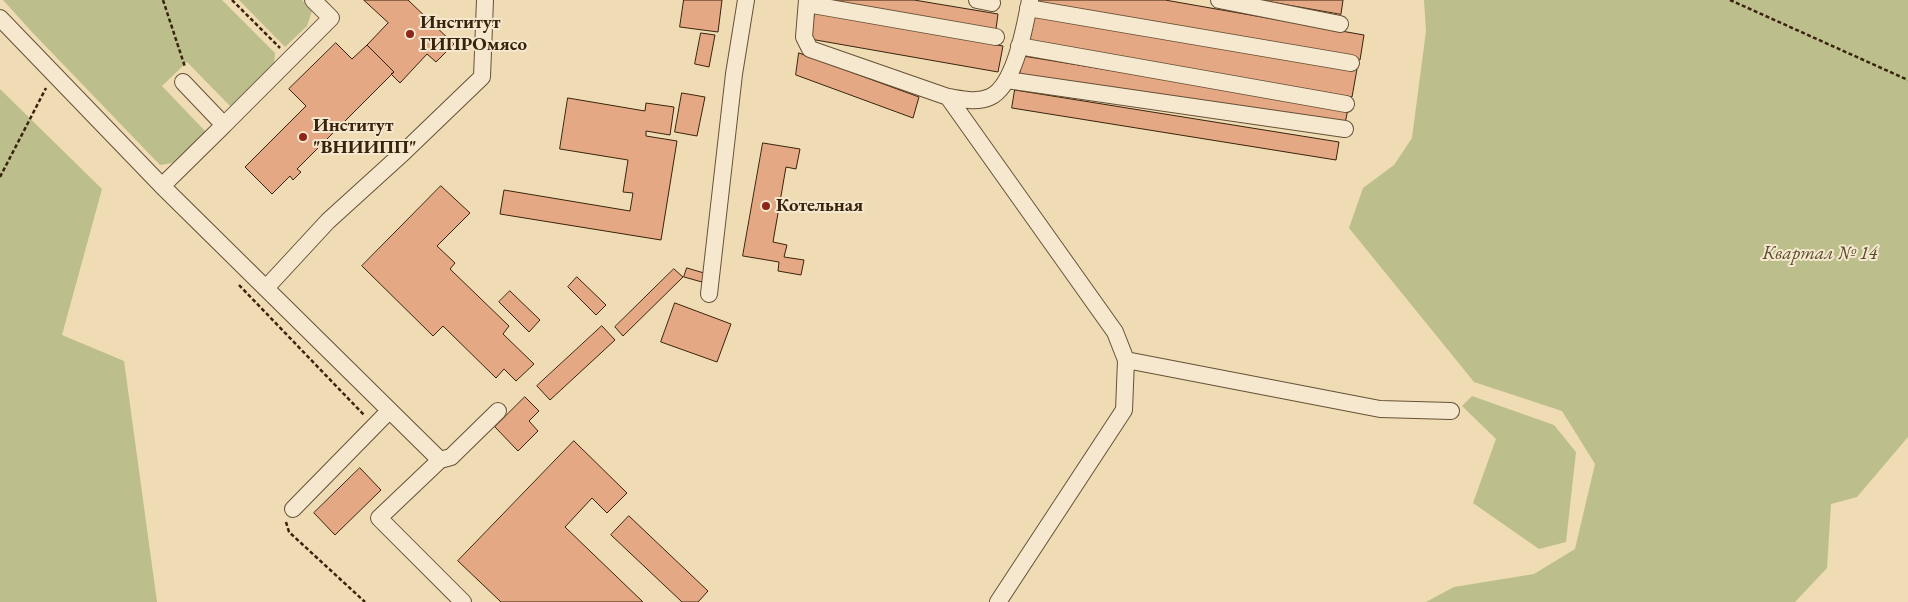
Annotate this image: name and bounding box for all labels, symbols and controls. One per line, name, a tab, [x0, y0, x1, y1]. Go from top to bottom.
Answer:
place label: Институт ГИПРОмясо	[420, 12, 527, 56]
marker: Институт ГИПРОмясо	[404, 28, 416, 40]
place label: Институт "ВНИИПП"	[313, 115, 417, 159]
marker: Институт "ВНИИПП"	[297, 131, 309, 143]
place label: Котельная	[776, 195, 863, 217]
marker: Котельная	[760, 200, 772, 212]
park label: Квартал № 14	[1762, 243, 1878, 265]

